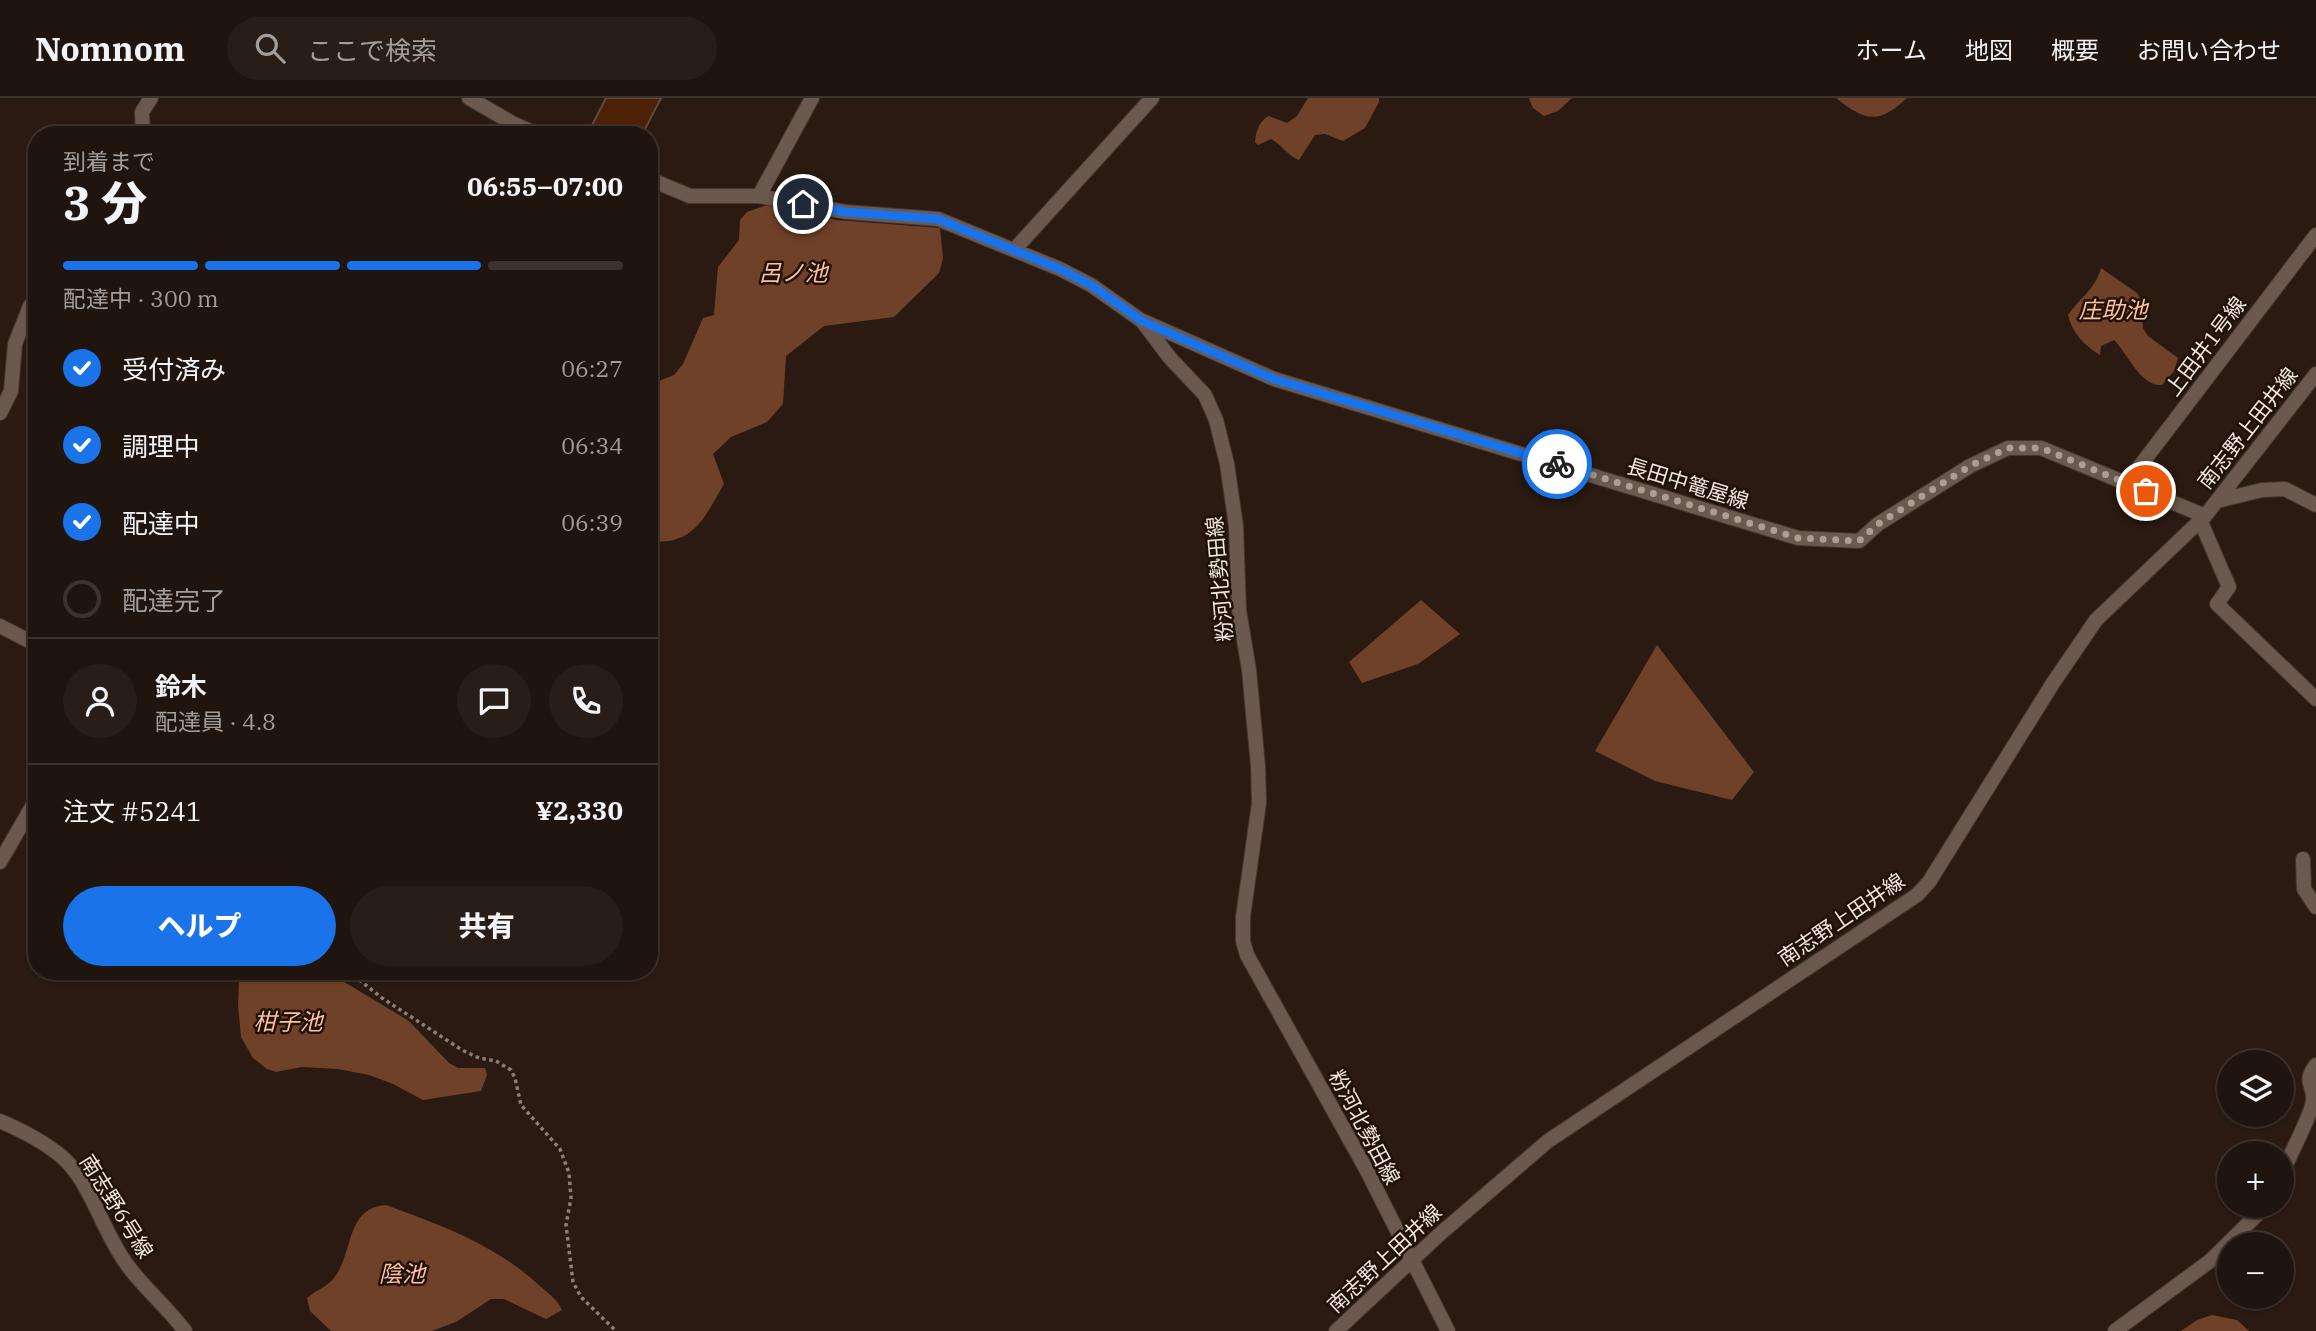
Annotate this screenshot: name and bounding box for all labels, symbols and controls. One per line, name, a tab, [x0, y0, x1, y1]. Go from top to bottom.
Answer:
search box	[227, 17, 717, 80]
text: Nomnom	[35, 27, 185, 70]
icon: search	[251, 29, 289, 67]
text: ここで検索	[307, 33, 437, 67]
text: ホーム	[1856, 34, 1927, 66]
text: 地図	[1965, 34, 2013, 66]
text: 概要	[2051, 34, 2099, 66]
text: お問い合わせ	[2137, 34, 2281, 66]
text: 到着まで	[63, 146, 155, 176]
text: 06:55–07:00	[467, 169, 623, 203]
text: 3 分	[63, 173, 147, 233]
pin	[773, 174, 833, 234]
icon: home	[784, 185, 822, 223]
water label: 呂ノ池	[759, 257, 830, 287]
text: 配達中 · 300 m	[63, 283, 219, 313]
street label: 上田井1号線	[2158, 291, 2252, 401]
water label: 庄助池	[2079, 294, 2150, 324]
icon: check	[63, 349, 101, 387]
text: 受付済み	[122, 352, 226, 386]
text: 06:27	[561, 353, 623, 383]
street label: 南志野上田井線	[2191, 361, 2303, 495]
icon: check	[63, 426, 101, 464]
text: 調理中	[122, 429, 200, 463]
courier	[1522, 429, 1592, 499]
text: 06:34	[561, 430, 623, 460]
icon: bike	[1538, 445, 1576, 483]
street label: 長田中篭屋線	[1624, 451, 1752, 515]
pin	[2116, 461, 2176, 521]
icon: bag	[2127, 472, 2165, 510]
icon: check	[63, 503, 101, 541]
text: 配達中	[122, 506, 200, 540]
text: 06:39	[561, 507, 623, 537]
street label: 粉河北勢田線	[1200, 515, 1238, 643]
text: 配達完了	[122, 583, 226, 617]
button: person	[63, 664, 137, 738]
button: chat	[457, 664, 531, 738]
button: phone	[549, 664, 623, 738]
text: 鈴木	[155, 669, 207, 703]
text: 配達員 · 4.8	[155, 706, 276, 736]
text: ¥2,330	[536, 793, 623, 827]
text: 注文 #5241	[63, 794, 202, 828]
street label: 南志野上田井線	[1772, 866, 1910, 972]
button: ヘルプ	[63, 886, 336, 966]
button: 共有	[350, 886, 623, 966]
water label: 柑子池	[254, 1006, 325, 1036]
map controls	[2217, 1050, 2294, 1309]
button: layers	[2217, 1050, 2294, 1127]
street label: 粉河北勢田線	[1323, 1065, 1407, 1189]
button: +	[2217, 1141, 2294, 1218]
street label: 南志野6号線	[74, 1149, 160, 1263]
street label: 南志野上田井線	[1321, 1198, 1447, 1318]
button: −	[2217, 1232, 2294, 1309]
water label: 陰池	[379, 1258, 427, 1288]

